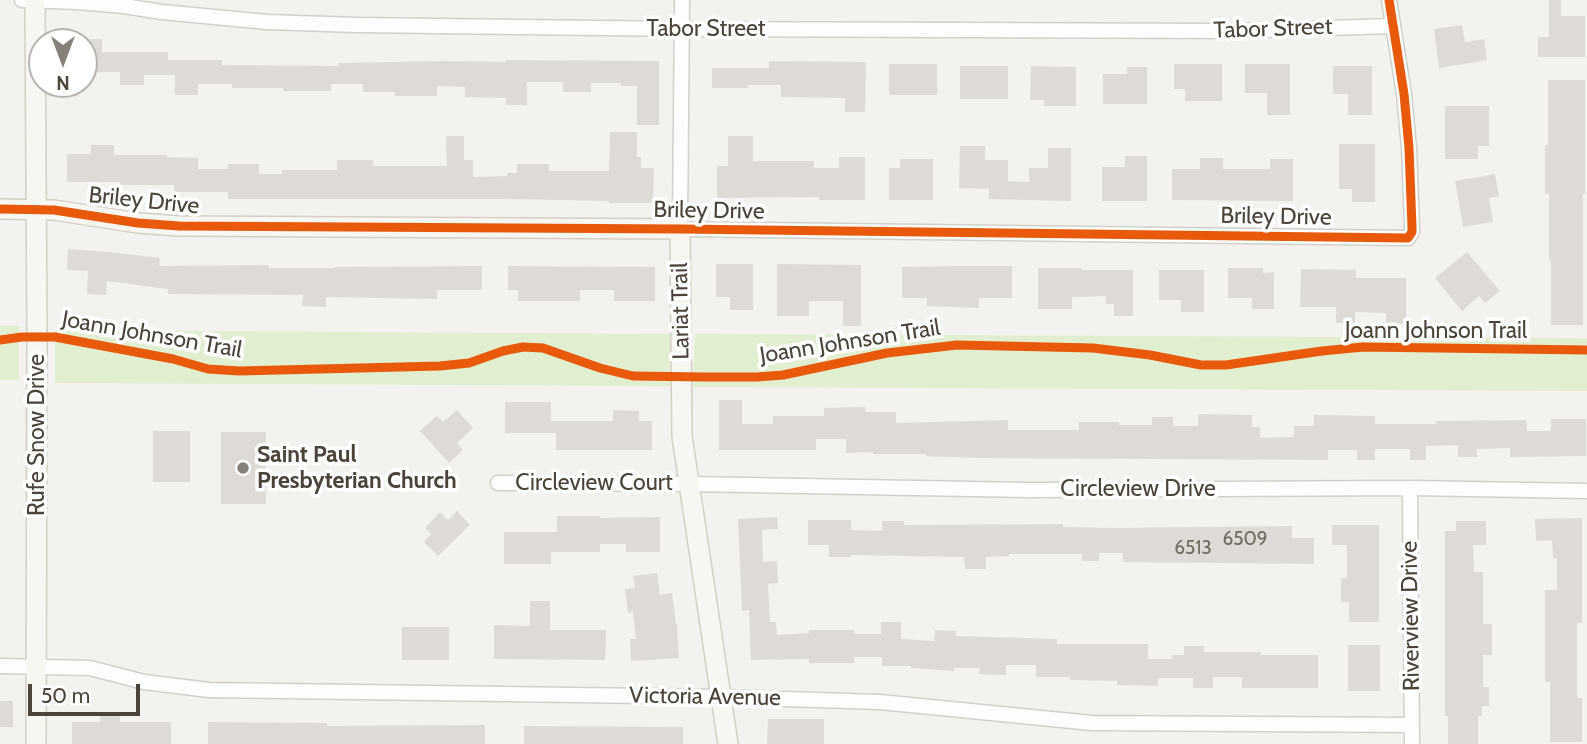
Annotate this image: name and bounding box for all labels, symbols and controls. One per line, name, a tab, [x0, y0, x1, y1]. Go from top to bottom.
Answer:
street label: Tabor Street	[1213, 13, 1333, 45]
street label: Tabor Street	[647, 15, 765, 43]
north arrow	[28, 28, 98, 98]
text: N	[56, 71, 70, 94]
street label: Briley Drive	[87, 181, 201, 221]
street label: Briley Drive	[653, 196, 765, 226]
street label: Briley Drive	[1220, 202, 1332, 232]
street label: Lariat Trail	[666, 262, 696, 360]
street label: Joann Johnson Trail	[60, 306, 244, 364]
street label: Joann Johnson Trail	[758, 314, 942, 370]
street label: Joann Johnson Trail	[1345, 317, 1527, 345]
street label: Rufe Snow Drive	[23, 354, 51, 516]
place label: Saint Paul Presbyterian Church	[257, 441, 457, 495]
marker: Saint Paul Presbyterian Church	[235, 460, 251, 476]
street label: Circleview Court	[515, 469, 673, 497]
street label: Circleview Drive	[1060, 475, 1216, 503]
house number: 6509	[1222, 528, 1268, 550]
house number: 6513	[1174, 537, 1212, 559]
street label: Riverview Drive	[1396, 541, 1426, 691]
scale bar	[32, 670, 144, 714]
street label: Victoria Avenue	[629, 682, 781, 712]
text: 50 m	[41, 683, 90, 708]

